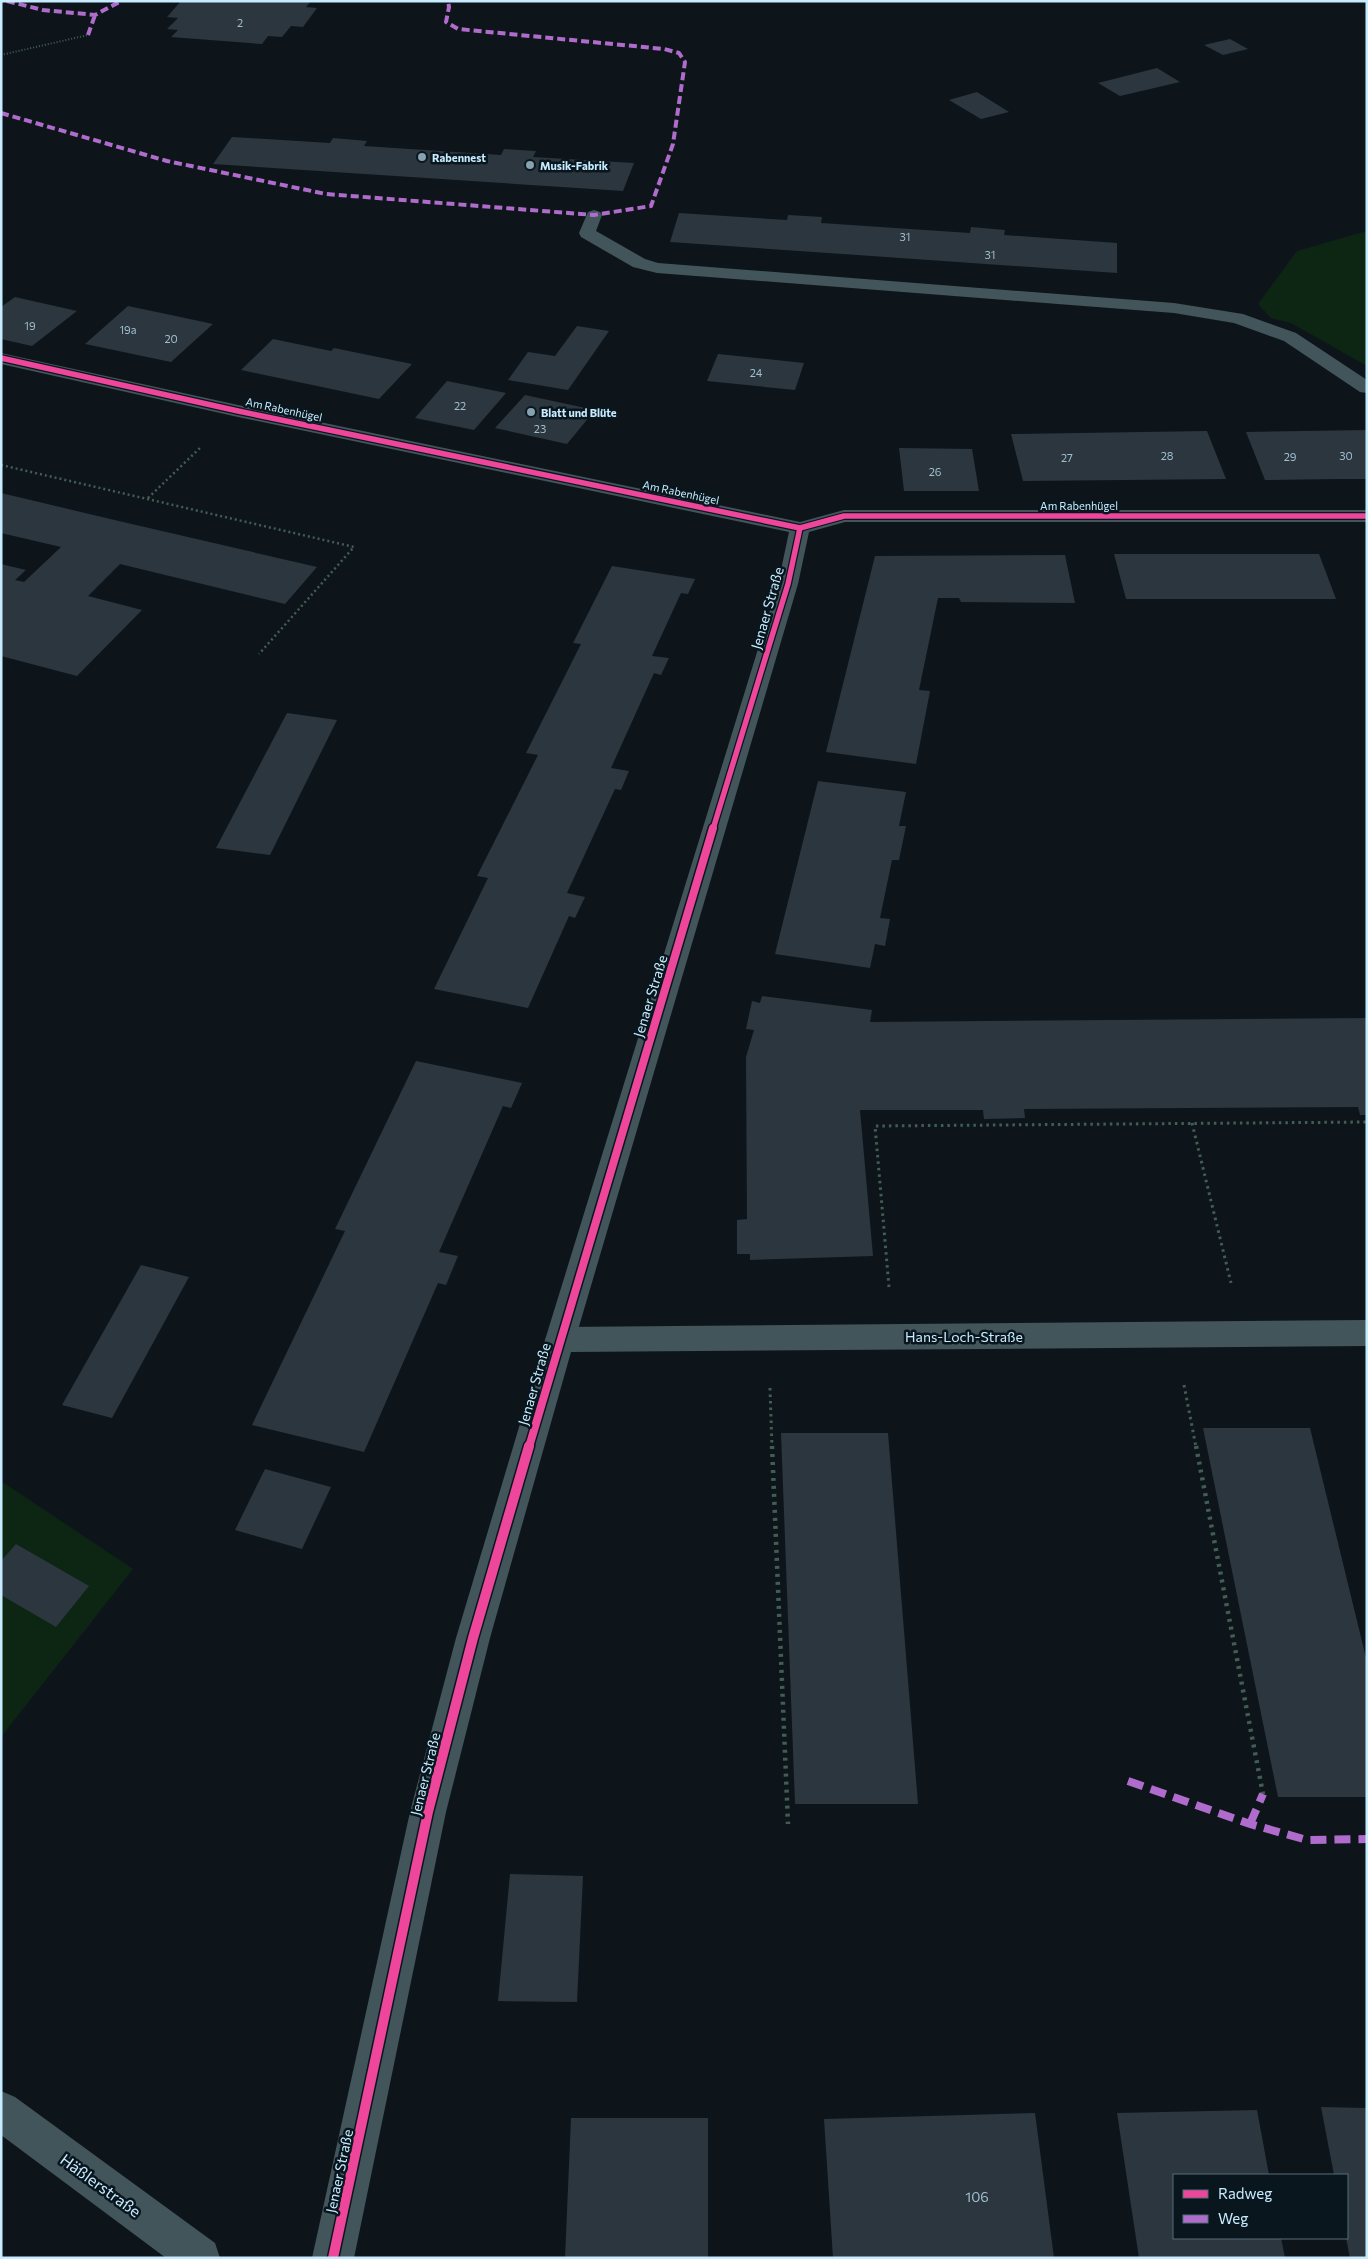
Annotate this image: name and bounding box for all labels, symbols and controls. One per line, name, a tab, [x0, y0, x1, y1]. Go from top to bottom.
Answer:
house number: 2	[237, 16, 243, 29]
marker: Rabennest	[416, 151, 428, 163]
place label: Rabennest	[432, 151, 486, 164]
marker: Musik-Fabrik	[524, 159, 536, 171]
place label: Musik-Fabrik	[540, 159, 609, 172]
house number: 31	[900, 230, 910, 243]
house number: 31	[985, 248, 995, 261]
house number: 19	[24, 319, 36, 332]
house number: 19a	[119, 323, 137, 336]
house number: 20	[164, 332, 178, 345]
house number: 24	[750, 366, 763, 379]
street label: Am Rabenhügel	[245, 395, 323, 423]
house number: 22	[454, 399, 466, 412]
marker: Blatt und Blüte	[525, 406, 537, 418]
place label: Blatt und Blüte	[541, 406, 617, 419]
house number: 23	[534, 422, 546, 435]
house number: 28	[1161, 449, 1174, 462]
house number: 30	[1339, 449, 1353, 462]
house number: 29	[1284, 450, 1297, 463]
house number: 27	[1061, 451, 1073, 464]
house number: 26	[929, 465, 942, 478]
street label: Am Rabenhügel	[642, 478, 720, 506]
street label: Am Rabenhügel	[1040, 499, 1118, 512]
street label: Jenaer Straße	[747, 565, 787, 651]
street label: Jenaer Straße	[629, 953, 671, 1039]
street label: Hans-Loch-Straße	[905, 1328, 1023, 1345]
street label: Jenaer Straße	[514, 1341, 554, 1427]
street label: Jenaer Straße	[406, 1731, 444, 1817]
street label: Jenaer Straße	[322, 2128, 356, 2214]
street label: Häßlerstraße	[57, 2149, 145, 2221]
legend	[1173, 2174, 1348, 2239]
text: Radweg	[1218, 2184, 1272, 2202]
house number: 106	[965, 2188, 989, 2205]
text: Weg	[1218, 2209, 1248, 2227]

